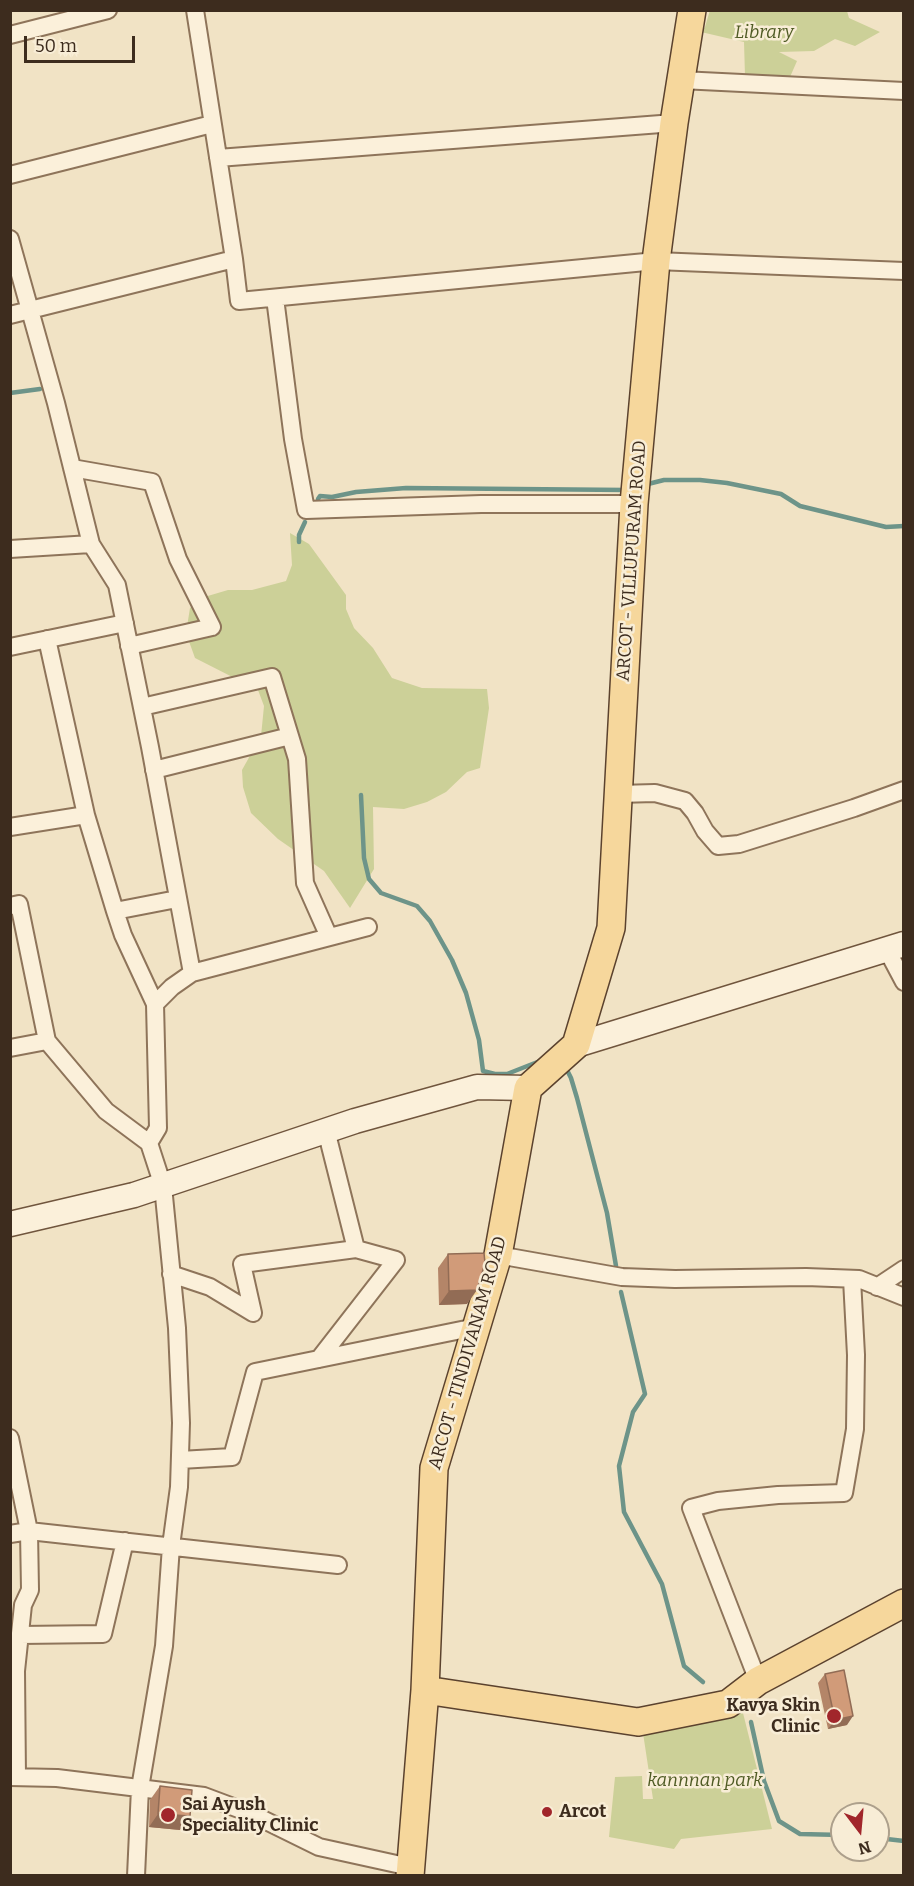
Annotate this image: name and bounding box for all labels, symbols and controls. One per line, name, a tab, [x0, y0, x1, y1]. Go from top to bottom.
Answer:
park label: Library	[734, 22, 794, 44]
scale bar	[27, 24, 138, 62]
text: 50 m	[35, 35, 77, 57]
street label: ARCOT - VILLUPURAM ROAD	[613, 440, 651, 682]
street label: ARCOT - TINDIVANAM ROAD	[424, 1234, 512, 1472]
place label: Kavya Skin Clinic	[726, 1695, 820, 1738]
marker: Kavya Skin Clinic	[825, 1707, 843, 1725]
park label: kannnan park	[647, 1770, 763, 1792]
place label: Sai Ayush Speciality Clinic	[182, 1794, 318, 1836]
place label: Arcot	[559, 1801, 606, 1823]
north arrow	[830, 1802, 890, 1862]
marker: Arcot	[540, 1805, 554, 1819]
marker: Sai Ayush Speciality Clinic	[159, 1806, 177, 1824]
text: N	[856, 1837, 873, 1859]

